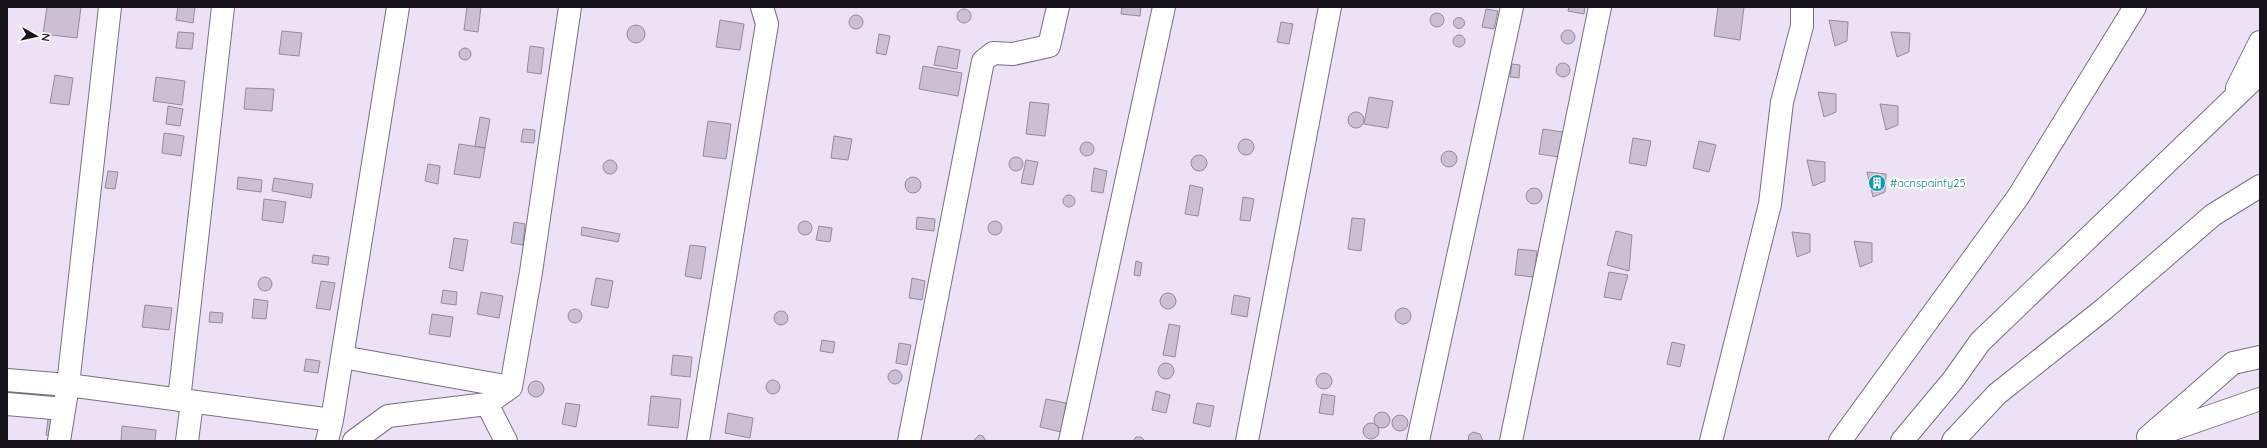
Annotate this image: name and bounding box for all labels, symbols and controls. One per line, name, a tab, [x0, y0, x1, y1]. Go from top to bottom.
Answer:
north arrow	[16, 16, 56, 56]
text: N	[38, 32, 53, 42]
building icon: #acnspainfy25	[1867, 173, 1887, 193]
place label: #acnspainfy25	[1890, 176, 1965, 190]

